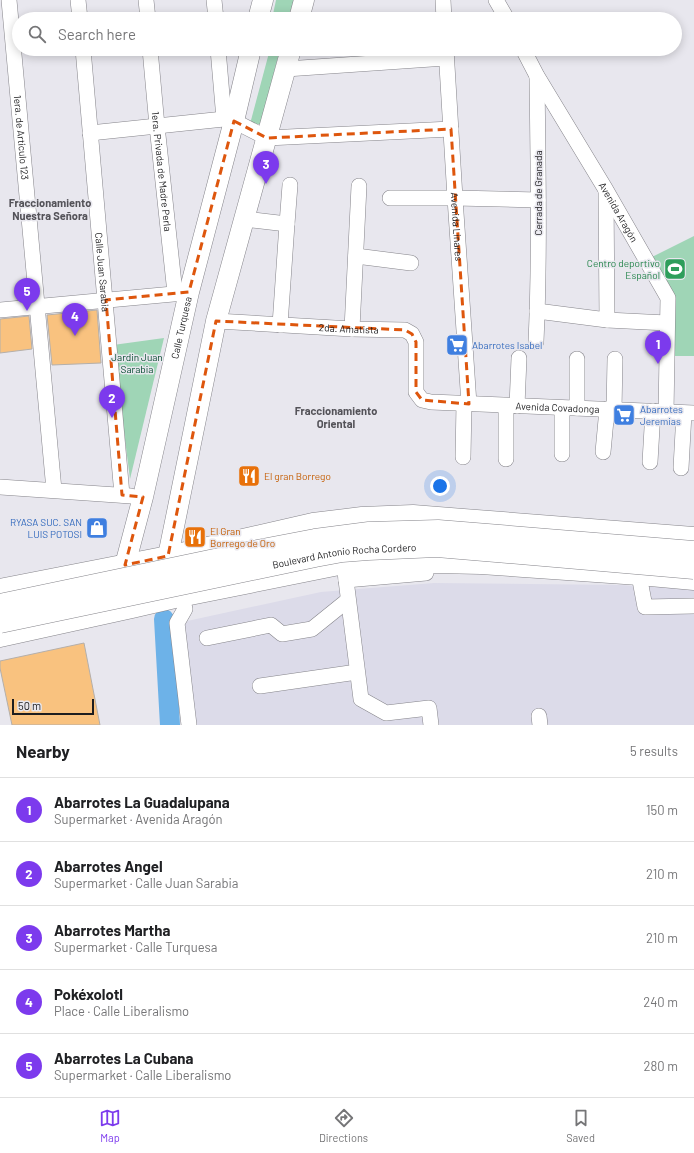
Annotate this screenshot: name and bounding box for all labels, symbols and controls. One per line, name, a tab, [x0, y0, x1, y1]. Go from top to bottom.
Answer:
search box	[12, 12, 682, 56]
icon: search	[26, 23, 48, 45]
text: Search here	[58, 25, 136, 43]
street label: 1era. de Artículo 123	[12, 94, 31, 180]
street label: 1era. Privada de Madre Perla	[150, 111, 174, 232]
street label: Cerrada de Granada	[532, 150, 544, 236]
pin: 3	[253, 151, 279, 184]
street label: Avenida Aragón	[597, 180, 641, 244]
street label: Avenida Linares	[449, 192, 465, 262]
district label: Fraccionamiento Nuestra Señora	[9, 196, 91, 222]
street label: Calle Juan Sarabia	[93, 232, 112, 312]
sports icon: Centro deportivo Español	[662, 256, 688, 282]
place label: Centro deportivo Español	[587, 257, 660, 281]
pin: 5	[14, 278, 40, 311]
street label: Calle Turquesa	[168, 295, 194, 360]
pin: 4	[62, 303, 88, 336]
street label: 2da. Amatista	[318, 321, 379, 336]
pin: 1	[645, 331, 671, 364]
supermarket icon: Abarrotes Isabel	[444, 332, 470, 358]
place label: Abarrotes Isabel	[472, 339, 542, 351]
park label: Jardin Juan Sarabia	[111, 351, 163, 375]
pin: 2	[99, 385, 125, 418]
street label: Avenida Covadonga	[515, 400, 600, 415]
supermarket icon: Abarrotes Jeremias	[611, 402, 637, 428]
place label: Abarrotes Jeremias	[640, 403, 683, 427]
district label: Fraccionamiento Oriental	[295, 404, 377, 430]
restaurant icon: El gran Borrego	[236, 463, 262, 489]
place label: El gran Borrego	[264, 470, 331, 482]
your location	[430, 476, 450, 496]
shop icon: RYASA SUC. SAN LUIS POTOSI	[84, 515, 110, 541]
place label: RYASA SUC. SAN LUIS POTOSI	[10, 516, 82, 540]
restaurant icon: El Gran Borrego de Oro	[182, 524, 208, 550]
place label: El Gran Borrego de Oro	[210, 525, 275, 549]
street label: Boulevard Antonio Rocha Cordero	[271, 541, 417, 571]
scale bar	[12, 697, 94, 716]
text: 50 m	[18, 699, 41, 712]
text: Nearby	[16, 741, 70, 761]
text: 5 results	[630, 743, 678, 759]
text: Abarrotes La Guadalupana	[54, 793, 230, 811]
text: 1	[27, 802, 31, 818]
text: 150 m	[646, 802, 678, 818]
text: Supermarket · Avenida Aragón	[54, 811, 222, 827]
text: Abarrotes Angel	[54, 857, 163, 875]
text: 2	[25, 866, 33, 882]
text: 210 m	[646, 866, 678, 882]
text: Supermarket · Calle Juan Sarabia	[54, 875, 238, 891]
text: Abarrotes Martha	[54, 921, 170, 939]
text: 3	[25, 930, 33, 946]
text: 210 m	[646, 930, 678, 946]
text: Supermarket · Calle Turquesa	[54, 939, 217, 955]
text: Pokéxolotl	[54, 985, 123, 1003]
text: 4	[25, 994, 33, 1010]
text: 240 m	[643, 994, 678, 1010]
text: Place · Calle Liberalismo	[54, 1003, 189, 1019]
text: Abarrotes La Cubana	[54, 1049, 193, 1067]
text: 5	[25, 1058, 33, 1074]
text: 280 m	[644, 1058, 678, 1074]
text: Supermarket · Calle Liberalismo	[54, 1067, 231, 1083]
tab: Map	[99, 1107, 121, 1144]
tab: Directions	[319, 1107, 368, 1144]
tab: Saved	[566, 1107, 595, 1144]

